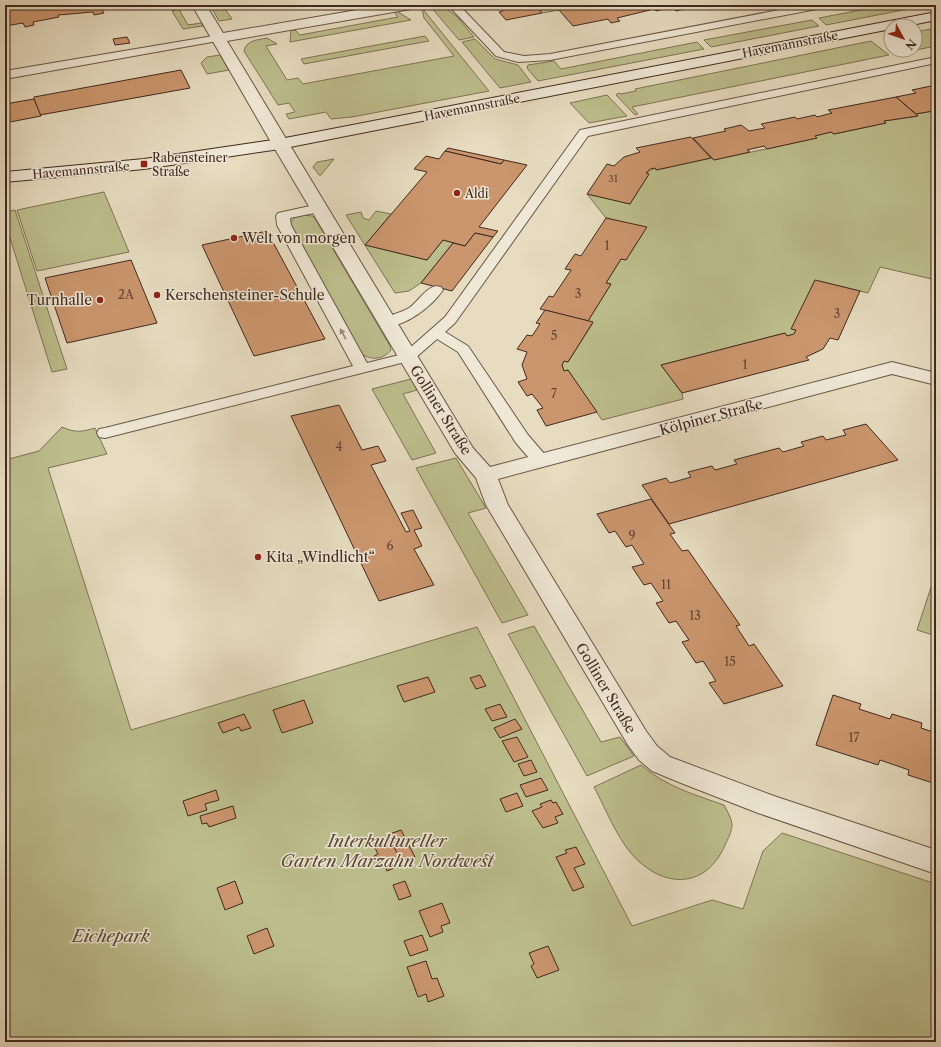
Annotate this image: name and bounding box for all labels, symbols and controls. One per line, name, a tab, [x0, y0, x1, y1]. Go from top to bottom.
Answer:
north arrow	[883, 18, 923, 58]
street label: Havemannstraße	[741, 27, 840, 61]
text: N	[902, 36, 919, 53]
street label: Havemannstraße	[423, 90, 522, 124]
place label: Rabensteiner Straße	[152, 150, 228, 179]
street label: Havemannstraße	[32, 158, 130, 182]
marker: Rabensteiner Straße	[139, 159, 149, 169]
house number: 31	[608, 172, 619, 185]
place label: Aldi	[464, 186, 489, 201]
marker: Aldi	[452, 188, 462, 198]
place label: Welt von morgen	[241, 229, 356, 247]
marker: Welt von morgen	[229, 233, 239, 243]
house number: 1	[604, 238, 610, 253]
place label: Kerschensteiner-Schule	[165, 286, 325, 304]
house number: 3	[575, 286, 581, 301]
house number: 2A	[118, 287, 135, 302]
marker: Kerschensteiner-Schule	[152, 290, 162, 300]
place label: Turnhalle	[26, 291, 92, 309]
marker: Turnhalle	[95, 295, 105, 305]
house number: 3	[834, 306, 840, 321]
one-way arrow	[340, 328, 347, 340]
house number: 5	[551, 328, 557, 343]
house number: 1	[742, 357, 748, 372]
street label: Golliner Straße	[406, 362, 476, 458]
house number: 7	[551, 386, 557, 401]
street label: Kölpiner Straße	[657, 395, 765, 439]
house number: 4	[336, 439, 343, 454]
house number: 9	[628, 528, 636, 543]
house number: 6	[386, 538, 394, 553]
place label: Kita „Windlicht“	[266, 548, 375, 566]
marker: Kita „Windlicht“	[253, 552, 263, 562]
house number: 11	[661, 577, 671, 592]
house number: 13	[689, 608, 701, 623]
street label: Golliner Straße	[572, 639, 640, 737]
house number: 15	[724, 654, 736, 669]
house number: 17	[849, 730, 860, 745]
park label: Interkultureller Garten Marzahn Nordwest	[281, 831, 495, 871]
park label: Eichepark	[70, 926, 150, 946]

